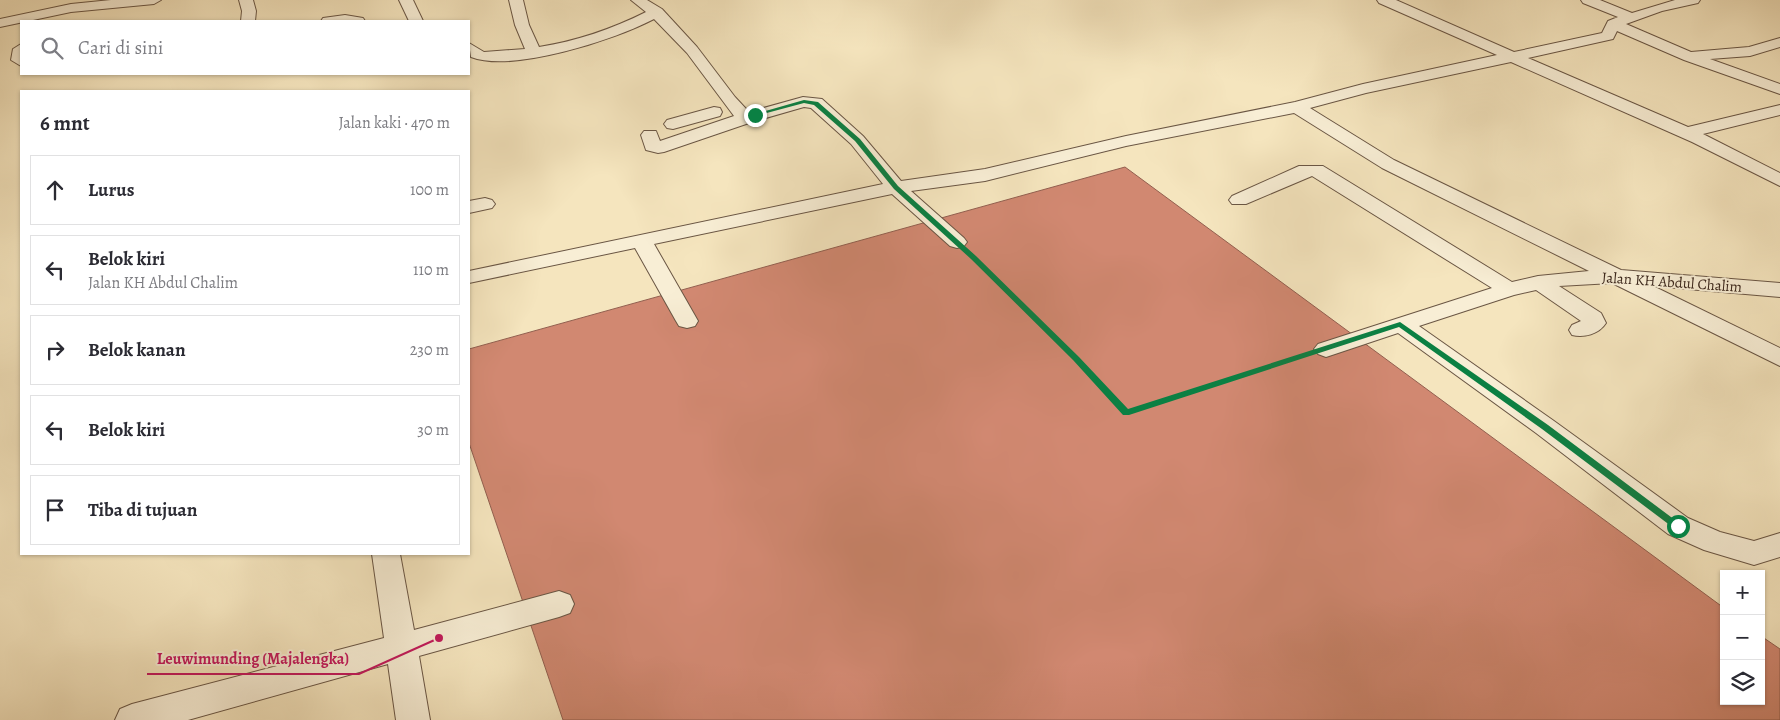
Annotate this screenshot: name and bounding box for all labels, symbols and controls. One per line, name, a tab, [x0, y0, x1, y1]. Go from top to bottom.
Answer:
search box	[20, 20, 470, 75]
icon: search	[38, 34, 66, 62]
text: Cari di sini	[78, 35, 163, 61]
route end	[744, 104, 767, 127]
text: 6 mnt	[40, 109, 90, 137]
text: Jalan kaki · 470 m	[338, 112, 450, 134]
icon: ahead	[41, 176, 69, 204]
text: Lurus	[88, 177, 134, 203]
text: 100 m	[410, 179, 449, 201]
text: Belok kiri	[88, 246, 165, 272]
icon: left	[41, 256, 69, 284]
text: 110 m	[413, 259, 449, 281]
street label: Jalan KH Abdul Chalim	[1601, 267, 1743, 297]
text: Jalan KH Abdul Chalim	[88, 272, 238, 294]
icon: right	[41, 336, 69, 364]
text: Belok kanan	[88, 337, 186, 363]
text: 230 m	[410, 339, 449, 361]
icon: left	[41, 416, 69, 444]
text: Belok kiri	[88, 417, 165, 443]
text: 30 m	[417, 419, 449, 441]
icon: arrive	[41, 496, 69, 524]
text: Tiba di tujuan	[88, 497, 197, 523]
route start	[1667, 515, 1690, 538]
map controls	[1720, 570, 1765, 705]
button: +	[1720, 570, 1765, 615]
button: −	[1720, 615, 1765, 660]
callout: Leuwimunding (Majalengka)	[147, 643, 359, 674]
text: Leuwimunding (Majalengka)	[157, 648, 349, 670]
button: layers	[1720, 660, 1765, 705]

